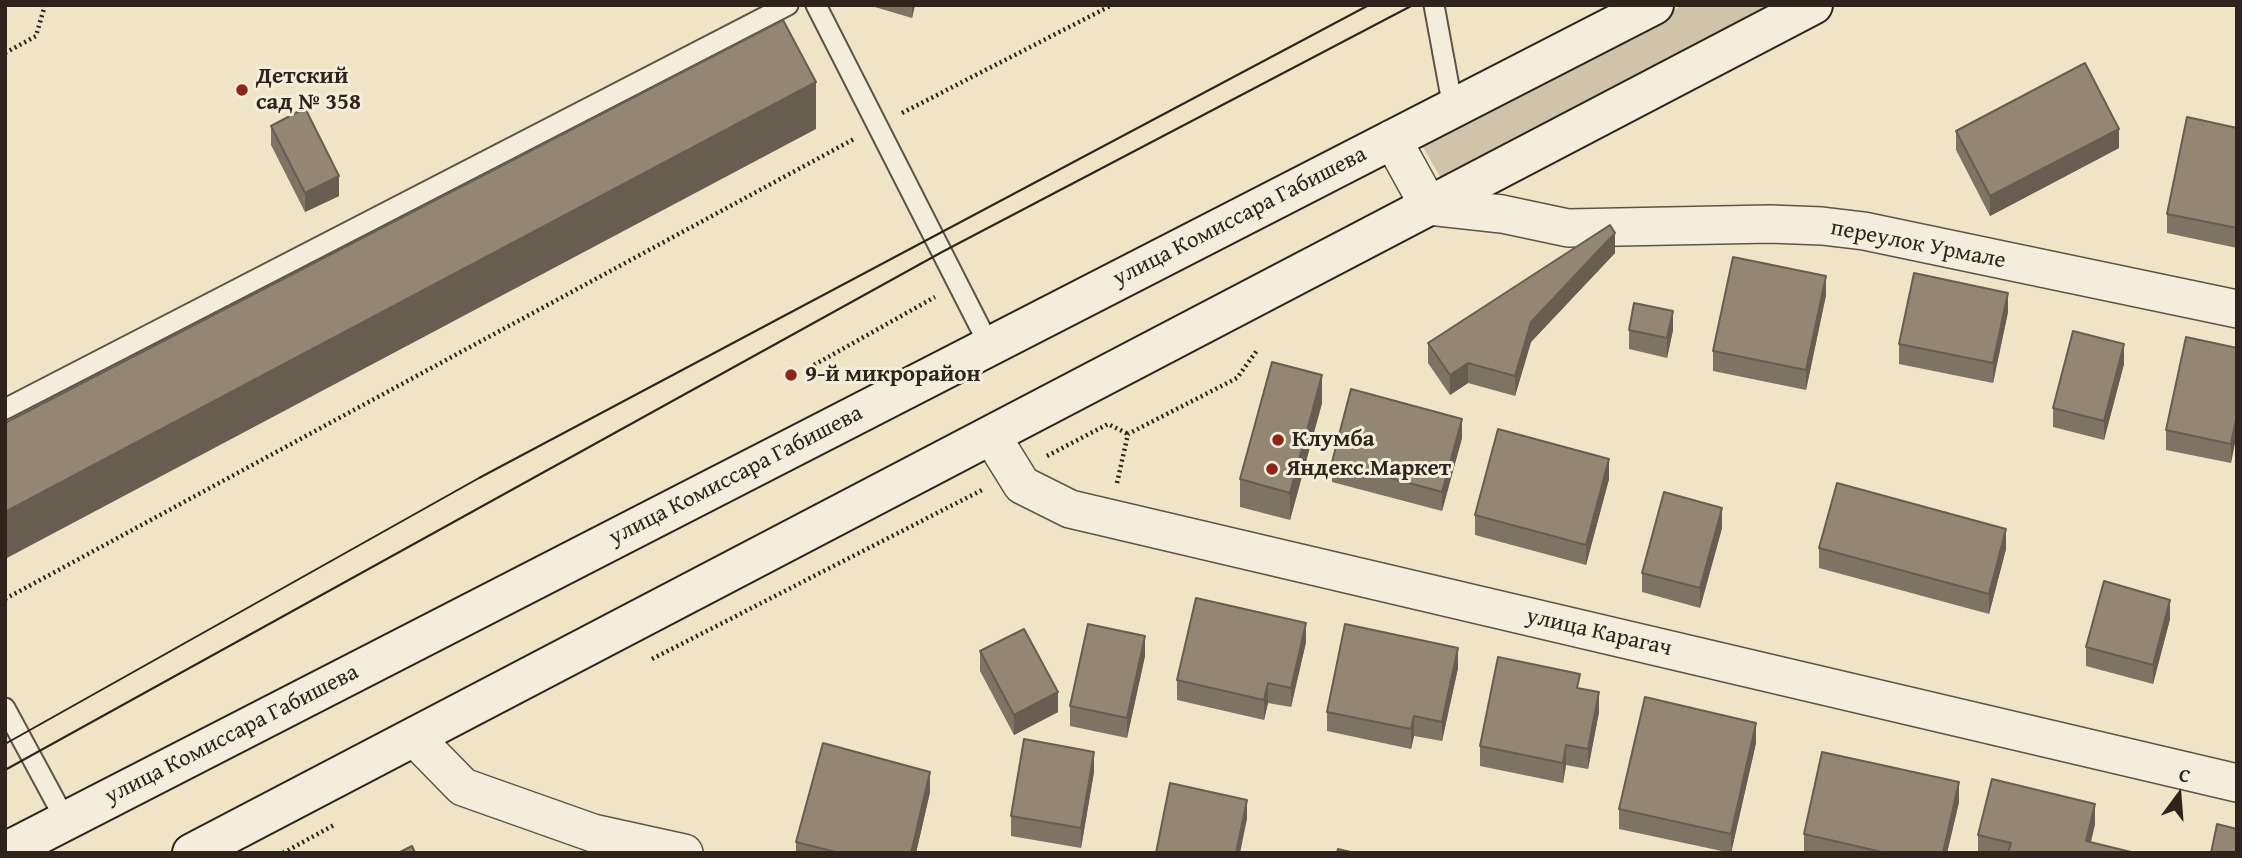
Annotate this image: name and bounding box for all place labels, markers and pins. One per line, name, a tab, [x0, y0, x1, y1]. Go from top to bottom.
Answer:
place label: Детский сад № 358	[256, 63, 361, 117]
marker: Детский сад № 358	[234, 82, 250, 98]
place label: 9-й микрорайон	[805, 361, 981, 389]
marker: 9-й микрорайон	[783, 367, 799, 383]
place label: Клумба	[1292, 426, 1375, 454]
marker: Клумба	[1270, 432, 1286, 448]
place label: Яндекс.Маркет	[1286, 455, 1451, 483]
marker: Яндекс.Маркет	[1264, 461, 1280, 477]

